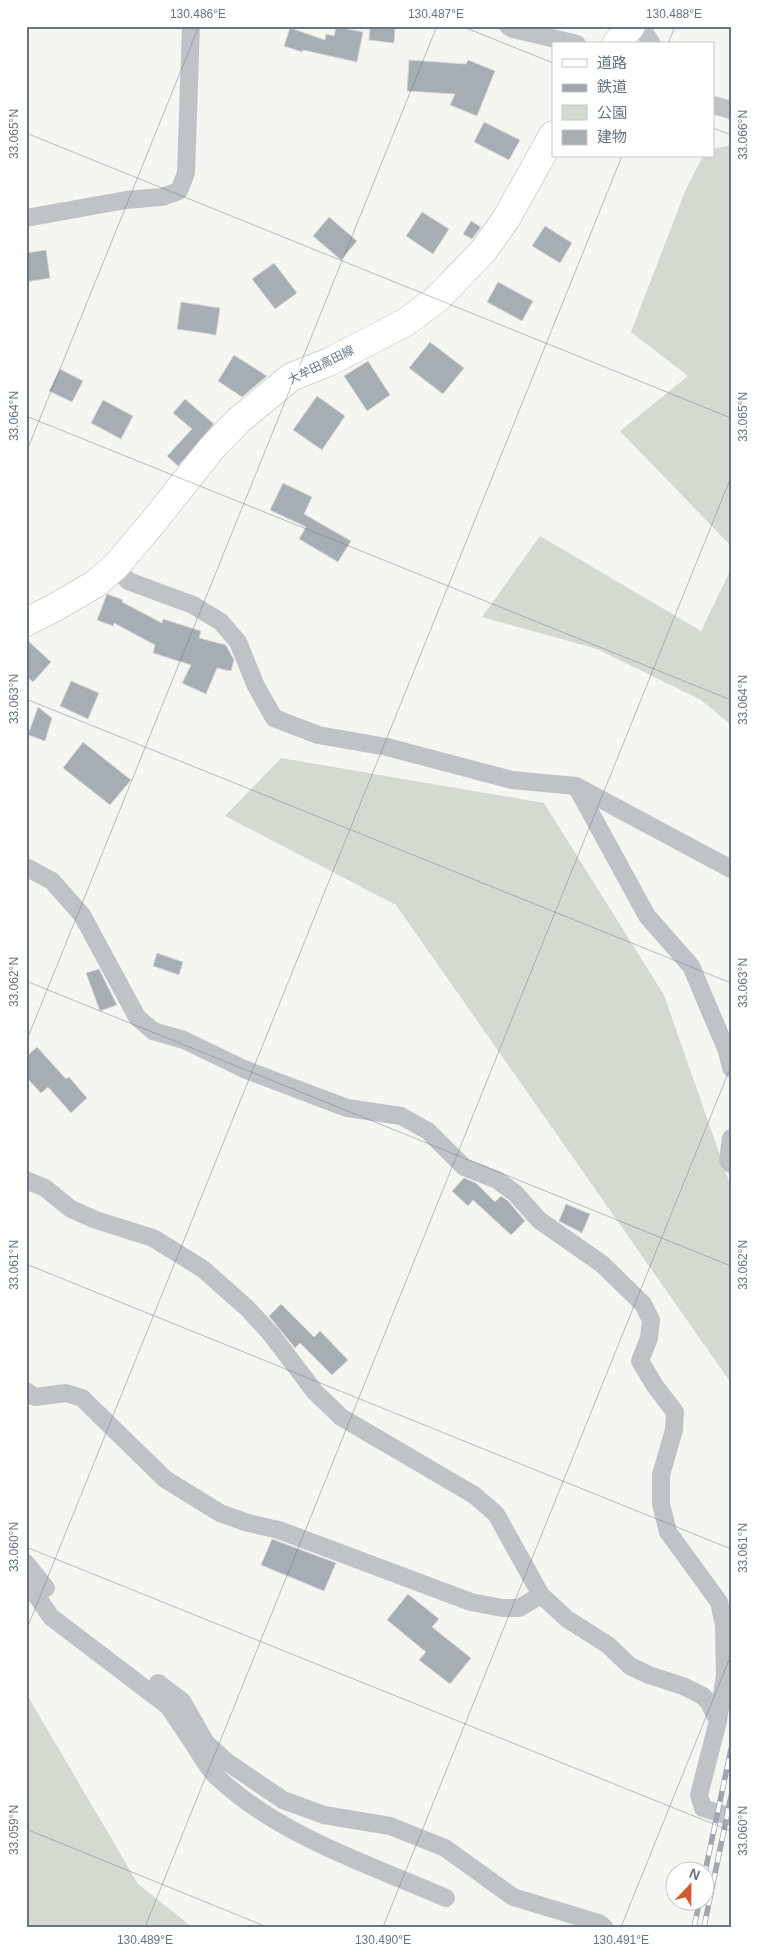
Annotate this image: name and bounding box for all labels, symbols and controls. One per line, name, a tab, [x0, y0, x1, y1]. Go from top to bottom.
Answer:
text: 130.486°E	[170, 7, 226, 21]
text: 130.487°E	[408, 7, 464, 21]
text: 130.488°E	[646, 7, 702, 21]
legend	[552, 42, 714, 158]
text: 道路	[597, 54, 627, 71]
text: 鉄道	[597, 78, 627, 95]
text: 公園	[597, 104, 627, 121]
text: 33.065°N	[7, 109, 21, 159]
text: 33.066°N	[736, 110, 750, 160]
text: 建物	[597, 128, 627, 145]
street label: 大牟田高田線	[286, 343, 356, 387]
text: 33.064°N	[7, 391, 21, 441]
text: 33.065°N	[736, 392, 750, 442]
text: 33.063°N	[7, 674, 21, 724]
text: 33.064°N	[736, 675, 750, 725]
text: 33.062°N	[7, 957, 21, 1007]
text: 33.063°N	[736, 958, 750, 1008]
text: 33.061°N	[7, 1240, 21, 1290]
text: 33.062°N	[736, 1240, 750, 1290]
text: 33.060°N	[7, 1522, 21, 1572]
text: 33.061°N	[736, 1523, 750, 1573]
text: 33.059°N	[7, 1805, 21, 1855]
text: 33.060°N	[736, 1806, 750, 1856]
north arrow	[664, 1860, 714, 1910]
text: N	[687, 1865, 703, 1883]
text: 130.489°E	[117, 1933, 173, 1947]
text: 130.490°E	[355, 1933, 411, 1947]
text: 130.491°E	[593, 1933, 649, 1947]

